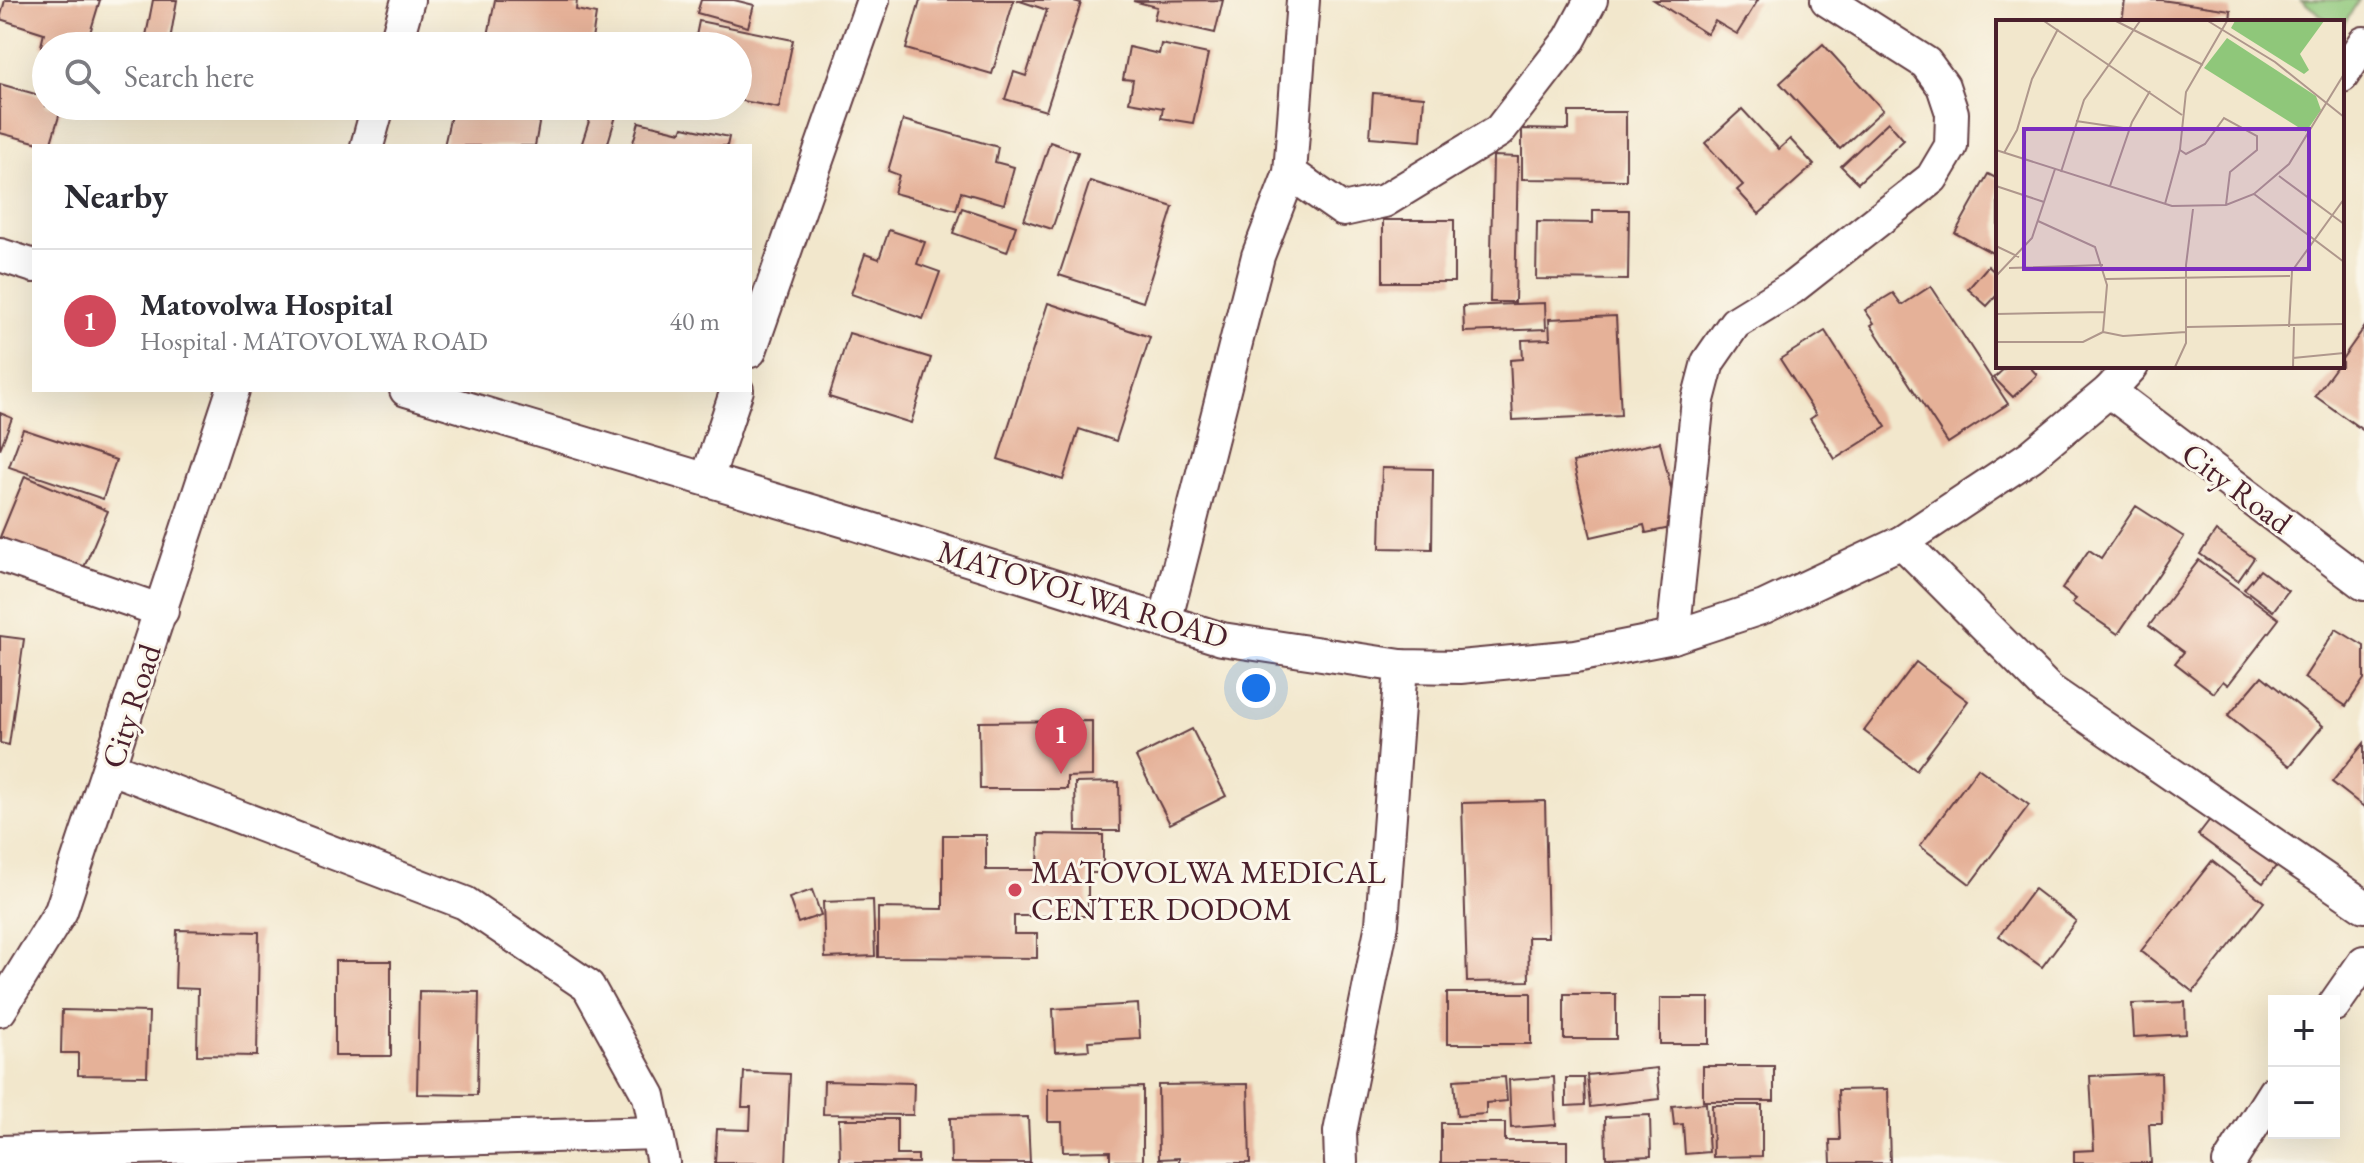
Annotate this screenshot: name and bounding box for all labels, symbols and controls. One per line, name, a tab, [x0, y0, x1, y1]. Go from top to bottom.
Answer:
inset map	[1996, 20, 2344, 368]
search box	[32, 32, 752, 120]
icon: search	[60, 54, 104, 98]
text: Search here	[124, 57, 254, 96]
text: Nearby	[64, 174, 168, 218]
text: Matovolwa Hospital	[140, 285, 393, 324]
text: 1	[83, 304, 97, 338]
text: 40 m	[670, 304, 720, 338]
text: Hospital · MATOVOLWA ROAD	[140, 324, 488, 358]
street label: City Road	[2173, 433, 2301, 544]
street label: MATOVOLWA ROAD	[933, 530, 1233, 658]
street label: City Road	[91, 638, 171, 773]
your location	[1236, 668, 1276, 708]
pin: 1	[1035, 708, 1087, 774]
place label: MATOVOLWA MEDICAL CENTER DODOM	[1031, 851, 1386, 930]
marker: MATOVOLWA MEDICAL CENTER DODOM	[1006, 881, 1024, 899]
map controls	[2268, 995, 2340, 1139]
button: +	[2268, 995, 2340, 1067]
button: −	[2268, 1067, 2340, 1139]

